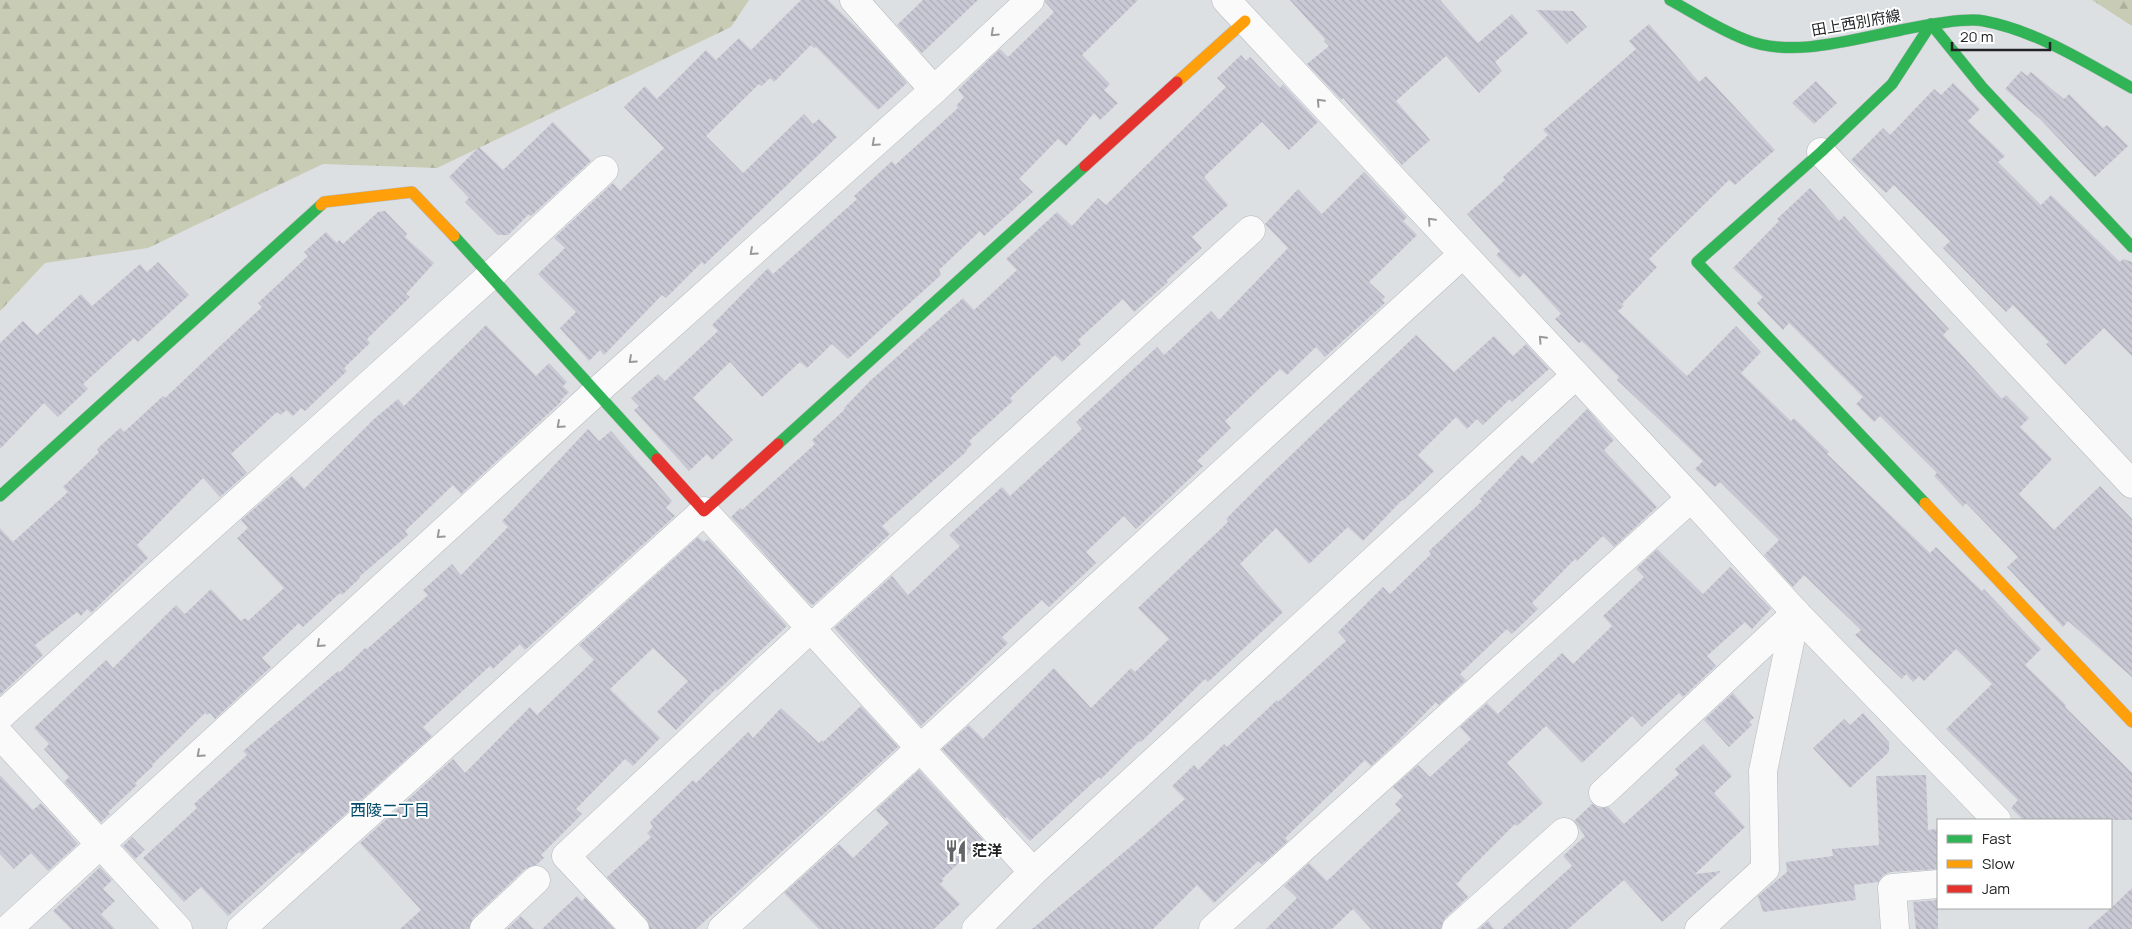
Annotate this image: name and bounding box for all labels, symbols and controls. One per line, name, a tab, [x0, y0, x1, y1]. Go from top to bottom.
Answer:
street label: 田上西別府線	[1810, 4, 1902, 41]
scale bar	[1952, 20, 2050, 52]
text: 20 m	[1960, 26, 1993, 47]
one-way arrow	[991, 27, 1000, 36]
one-way arrow	[1317, 98, 1326, 107]
one-way arrow	[871, 137, 880, 146]
one-way arrow	[1428, 218, 1437, 227]
one-way arrow	[750, 246, 759, 255]
one-way arrow	[1539, 336, 1548, 345]
one-way arrow	[629, 354, 638, 363]
one-way arrow	[556, 419, 565, 428]
one-way arrow	[436, 529, 445, 538]
one-way arrow	[316, 639, 325, 648]
one-way arrow	[196, 748, 205, 757]
district label: 西陵二丁目	[350, 799, 430, 821]
legend	[1937, 819, 2112, 909]
text: Fast	[1982, 828, 2011, 849]
restaurant icon: 茫洋	[943, 838, 969, 864]
place label: 茫洋	[972, 840, 1002, 861]
text: Slow	[1982, 853, 2015, 874]
text: Jam	[1982, 878, 2010, 899]

